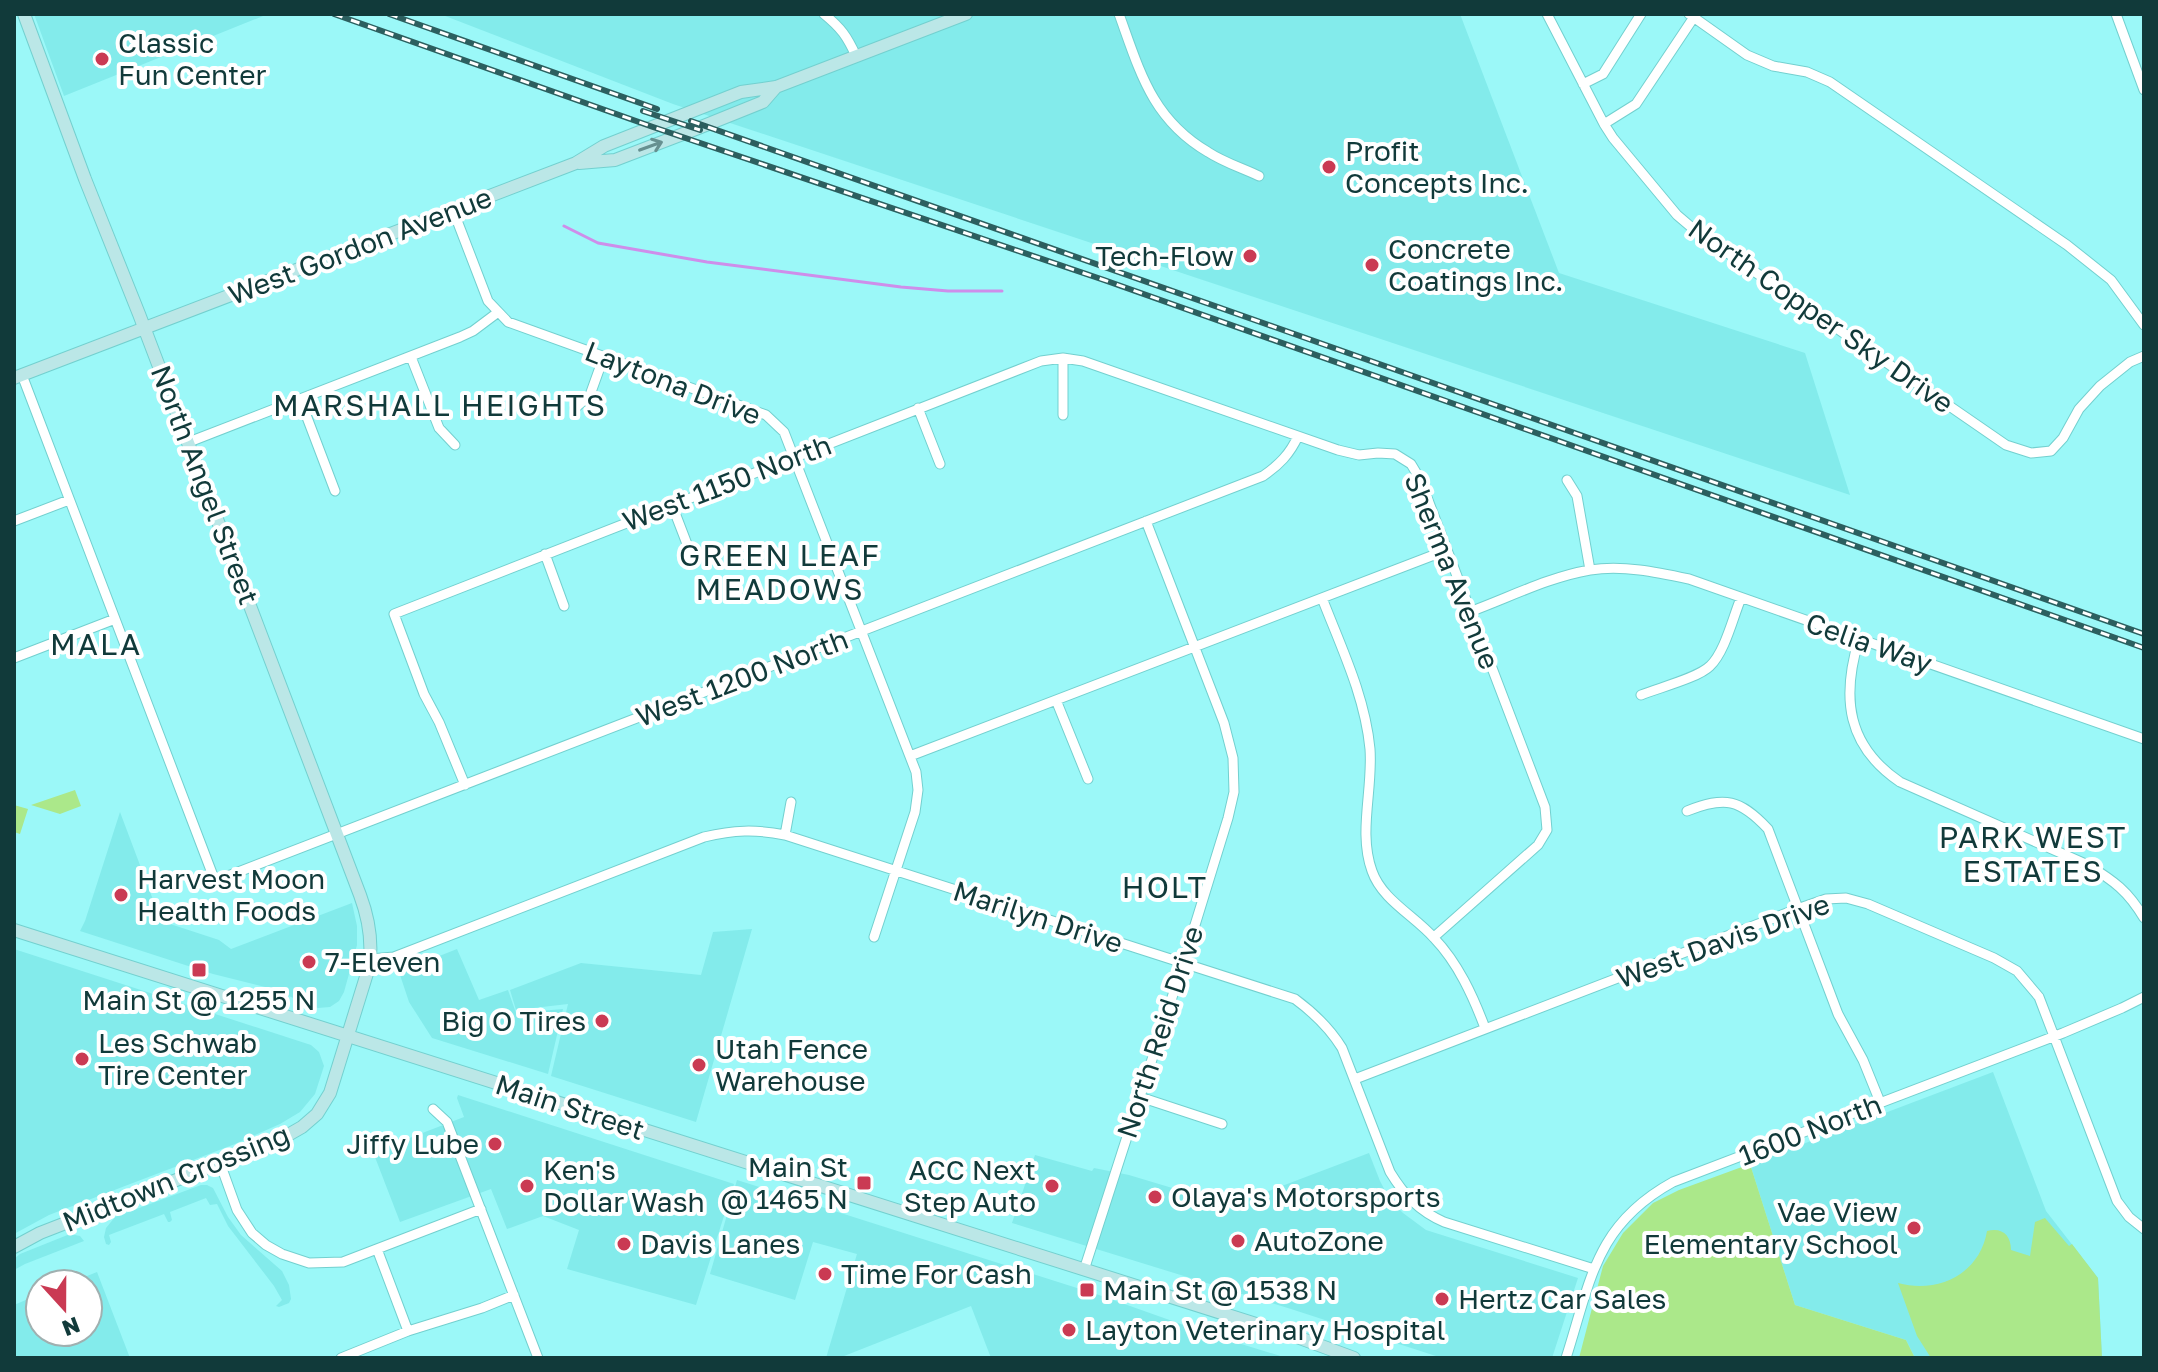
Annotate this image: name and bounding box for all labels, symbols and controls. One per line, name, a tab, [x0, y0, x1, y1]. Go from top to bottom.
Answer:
place label: Classic Fun Center	[118, 26, 266, 91]
marker: Classic Fun Center	[93, 50, 111, 68]
place label: Profit Concepts Inc.	[1345, 134, 1529, 199]
one-way arrow	[638, 138, 663, 152]
marker: Profit Concepts Inc.	[1320, 158, 1338, 176]
street label: West Gordon Avenue	[224, 180, 496, 311]
street label: North Copper Sky Drive	[1683, 212, 1960, 420]
place label: Concrete Coatings Inc.	[1388, 232, 1563, 297]
place label: Tech-Flow	[1095, 239, 1234, 272]
marker: Tech-Flow	[1241, 247, 1259, 265]
marker: Concrete Coatings Inc.	[1363, 256, 1381, 274]
street label: Laytona Drive	[581, 334, 766, 431]
street label: North Angel Street	[145, 361, 266, 609]
district label: MARSHALL HEIGHTS	[273, 387, 607, 423]
street label: West 1150 North	[618, 428, 836, 537]
street label: Sherma Avenue	[1398, 468, 1507, 674]
district label: GREEN LEAF MEADOWS	[679, 537, 881, 607]
street label: Celia Way	[1802, 606, 1937, 680]
street label: West 1200 North	[631, 622, 853, 733]
district label: MALA	[50, 626, 142, 662]
district label: PARK WEST ESTATES	[1939, 819, 2127, 889]
place label: Harvest Moon Health Foods	[137, 862, 325, 927]
district label: HOLT	[1122, 869, 1208, 905]
street label: Marilyn Drive	[949, 874, 1127, 959]
marker: Harvest Moon Health Foods	[112, 886, 130, 904]
street label: West Davis Drive	[1612, 887, 1834, 994]
street label: North Reid Drive	[1110, 922, 1209, 1142]
place label: 7-Eleven	[325, 945, 441, 978]
marker: 7-Eleven	[300, 953, 318, 971]
marker: Main St @ 1255 N	[190, 961, 208, 979]
place label: Main St @ 1255 N	[82, 983, 316, 1016]
place label: Big O Tires	[441, 1004, 586, 1037]
marker: Big O Tires	[593, 1012, 611, 1030]
place label: Les Schwab Tire Center	[98, 1026, 257, 1091]
place label: Utah Fence Warehouse	[715, 1032, 868, 1097]
marker: Les Schwab Tire Center	[73, 1050, 91, 1068]
marker: Utah Fence Warehouse	[690, 1056, 708, 1074]
street label: Main Street	[492, 1067, 649, 1146]
street label: 1600 North	[1734, 1087, 1886, 1172]
street label: Midtown Crossing	[58, 1117, 294, 1238]
place label: Jiffy Lube	[346, 1127, 479, 1160]
marker: Jiffy Lube	[486, 1135, 504, 1153]
place label: Main St @ 1465 N	[720, 1150, 848, 1215]
place label: Ken's Dollar Wash	[543, 1153, 705, 1218]
place label: ACC Next Step Auto	[904, 1153, 1036, 1218]
marker: Main St @ 1465 N	[855, 1174, 873, 1192]
marker: Ken's Dollar Wash	[518, 1177, 536, 1195]
marker: ACC Next Step Auto	[1043, 1177, 1061, 1195]
place label: Olaya's Motorsports	[1171, 1180, 1441, 1213]
marker: Olaya's Motorsports	[1146, 1188, 1164, 1206]
place label: Vae View Elementary School	[1644, 1195, 1898, 1260]
marker: Vae View Elementary School	[1905, 1219, 1923, 1237]
place label: AutoZone	[1254, 1224, 1384, 1257]
place label: Davis Lanes	[640, 1227, 800, 1260]
marker: AutoZone	[1229, 1232, 1247, 1250]
marker: Davis Lanes	[615, 1235, 633, 1253]
place label: Time For Cash	[841, 1257, 1032, 1290]
marker: Time For Cash	[816, 1265, 834, 1283]
north arrow	[24, 1268, 104, 1348]
place label: Main St @ 1538 N	[1103, 1273, 1337, 1306]
marker: Main St @ 1538 N	[1078, 1281, 1096, 1299]
place label: Hertz Car Sales	[1458, 1282, 1666, 1315]
marker: Hertz Car Sales	[1433, 1290, 1451, 1308]
text: N	[59, 1312, 84, 1343]
place label: Layton Veterinary Hospital	[1085, 1313, 1446, 1346]
marker: Layton Veterinary Hospital	[1060, 1321, 1078, 1339]

